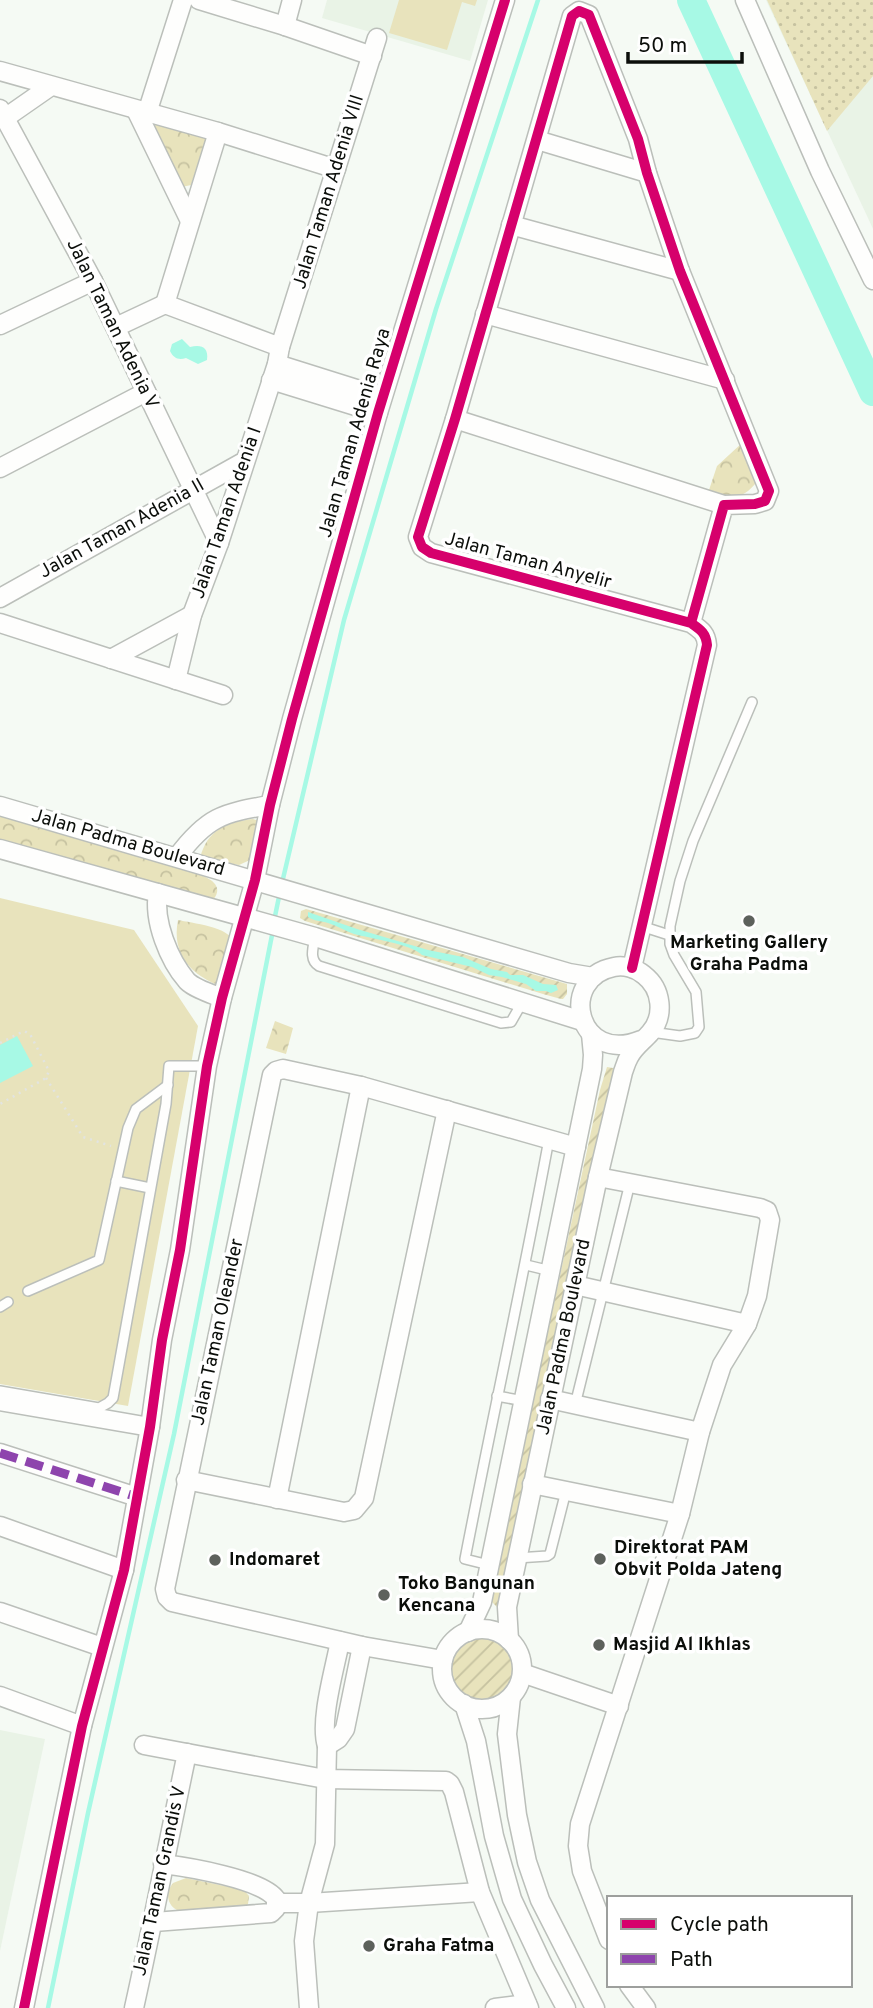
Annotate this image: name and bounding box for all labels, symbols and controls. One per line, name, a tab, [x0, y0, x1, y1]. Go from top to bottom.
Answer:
scale bar	[628, 21, 742, 65]
text: 50 m	[638, 33, 687, 60]
street label: Jalan Taman Adenia VIII	[288, 92, 370, 292]
street label: Jalan Taman Adenia V	[60, 235, 164, 413]
street label: Jalan Taman Adenia Raya	[314, 326, 396, 540]
street label: Jalan Taman Adenia I	[186, 424, 268, 602]
street label: Jalan Taman Adenia II	[35, 474, 209, 584]
street label: Jalan Taman Anyelir	[442, 527, 615, 595]
street label: Jalan Padma Boulevard	[29, 804, 227, 882]
marker: Marketing Gallery Graha Padma	[741, 913, 757, 929]
place label: Marketing Gallery Graha Padma	[670, 931, 828, 977]
street label: Jalan Taman Oleander	[186, 1236, 250, 1428]
street label: Jalan Padma Boulevard	[531, 1237, 597, 1437]
place label: Direktorat PAM Obvit Polda Jateng	[614, 1536, 782, 1582]
place label: Indomaret	[229, 1548, 320, 1572]
marker: Direktorat PAM Obvit Polda Jateng	[592, 1551, 608, 1567]
marker: Indomaret	[207, 1552, 223, 1568]
place label: Toko Bangunan Kencana	[398, 1572, 535, 1618]
marker: Toko Bangunan Kencana	[376, 1587, 392, 1603]
place label: Masjid Al Ikhlas	[613, 1633, 751, 1657]
marker: Masjid Al Ikhlas	[591, 1637, 607, 1653]
street label: Jalan Taman Grandis V	[128, 1784, 192, 1978]
legend	[607, 1896, 852, 1987]
text: Cycle path	[670, 1912, 769, 1939]
place label: Graha Fatma	[383, 1934, 494, 1958]
marker: Graha Fatma	[361, 1938, 377, 1954]
text: Path	[670, 1947, 713, 1974]

